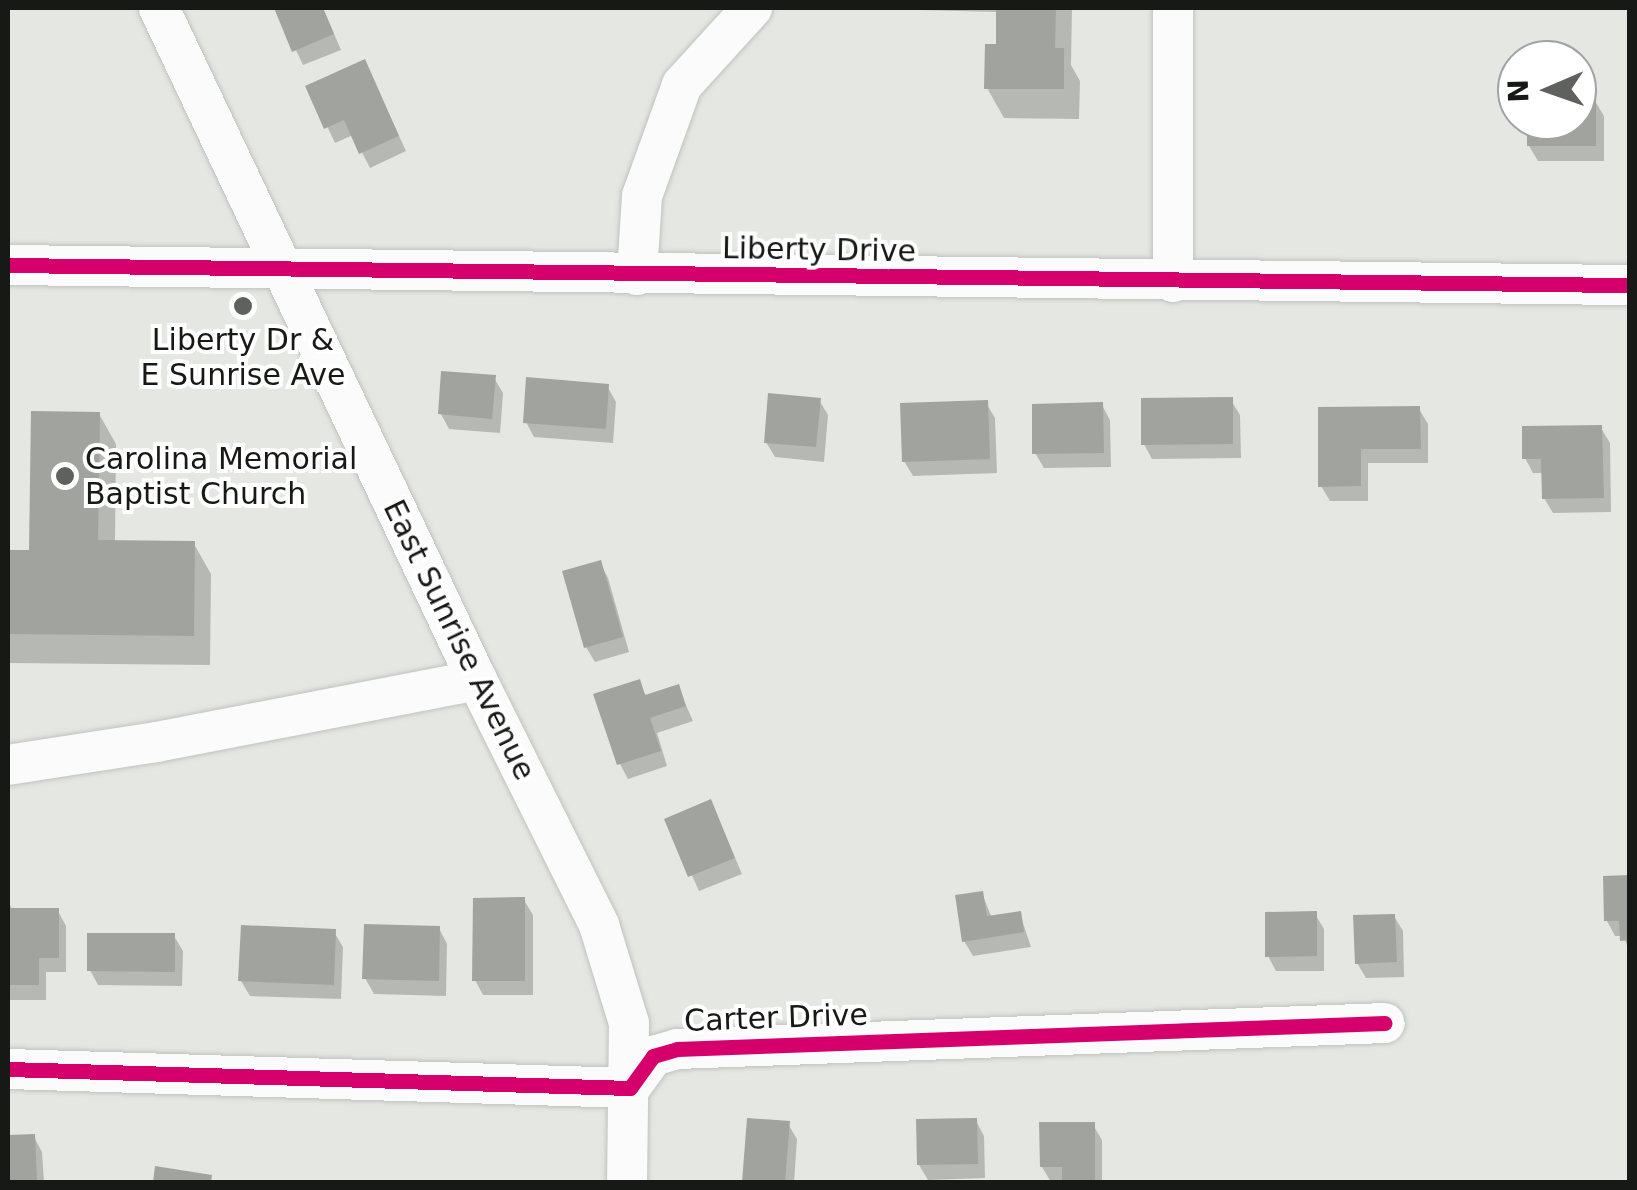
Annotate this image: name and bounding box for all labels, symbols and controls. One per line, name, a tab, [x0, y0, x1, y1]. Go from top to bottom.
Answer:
north arrow	[1497, 40, 1597, 140]
text: N	[1502, 79, 1535, 103]
street label: Liberty Drive	[722, 230, 916, 270]
marker: Liberty Dr & E Sunrise Ave	[232, 295, 254, 317]
place label: Liberty Dr & E Sunrise Ave	[141, 322, 345, 392]
place label: Carolina Memorial Baptist Church	[85, 441, 357, 512]
marker: Carolina Memorial Baptist Church	[54, 465, 76, 487]
street label: East Sunrise Avenue	[376, 494, 542, 786]
street label: Carter Drive	[684, 997, 868, 1039]

